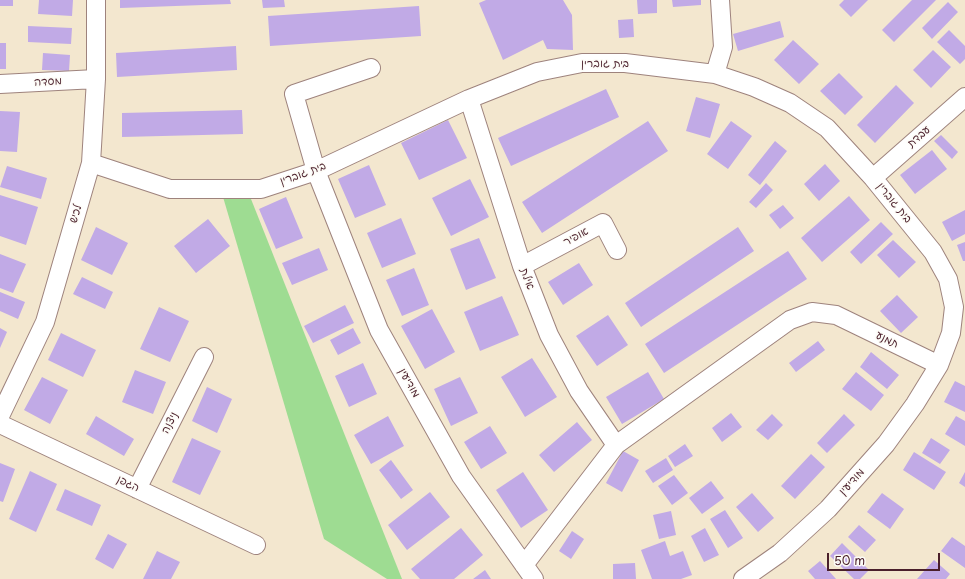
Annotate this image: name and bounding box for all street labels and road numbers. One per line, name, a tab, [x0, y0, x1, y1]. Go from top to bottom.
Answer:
street label: בית גוברין	[581, 57, 629, 71]
street label: מסדה	[34, 75, 62, 89]
street label: עבדת	[905, 123, 933, 151]
street label: בית גוברין	[278, 160, 328, 188]
street label: בית גוברין	[874, 180, 914, 226]
street label: לכיש	[67, 203, 85, 225]
street label: אופיר	[561, 225, 591, 249]
street label: אילת	[517, 266, 537, 292]
street label: תמנע	[873, 329, 901, 351]
street label: מודיעין	[395, 366, 423, 400]
street label: ניצנה	[159, 410, 181, 436]
street label: מודיעין	[836, 466, 868, 498]
street label: הגפן	[115, 473, 141, 495]

